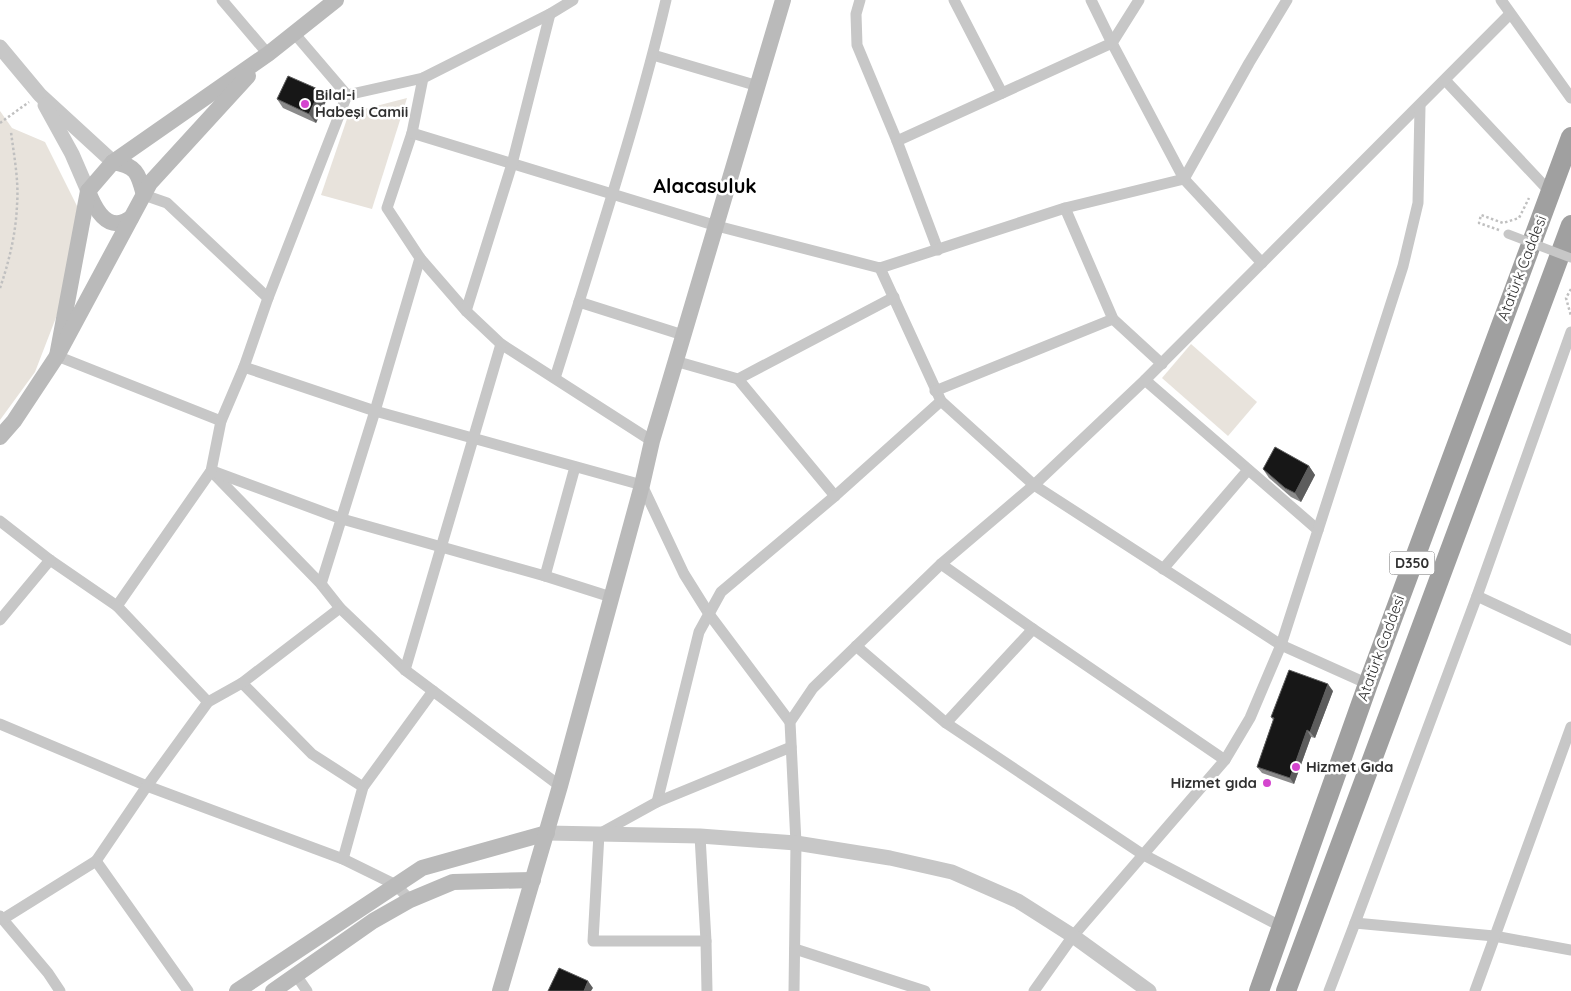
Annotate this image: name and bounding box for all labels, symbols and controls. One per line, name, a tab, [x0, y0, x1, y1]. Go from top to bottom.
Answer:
place label: Bilal-i Habeşi Camii	[315, 85, 408, 121]
marker: Bilal-i Habeşi Camii	[299, 98, 311, 110]
district label: Alacasuluk	[653, 173, 757, 198]
street label: Atatürk Caddesi	[1493, 213, 1550, 323]
road number: D350	[1390, 552, 1434, 574]
street label: Atatürk Caddesi	[1353, 592, 1408, 703]
place label: Hizmet Gıda	[1306, 757, 1393, 776]
marker: Hizmet Gıda	[1290, 761, 1302, 773]
place label: Hizmet gıda	[1170, 773, 1257, 792]
marker: Hizmet gıda	[1261, 777, 1273, 789]

